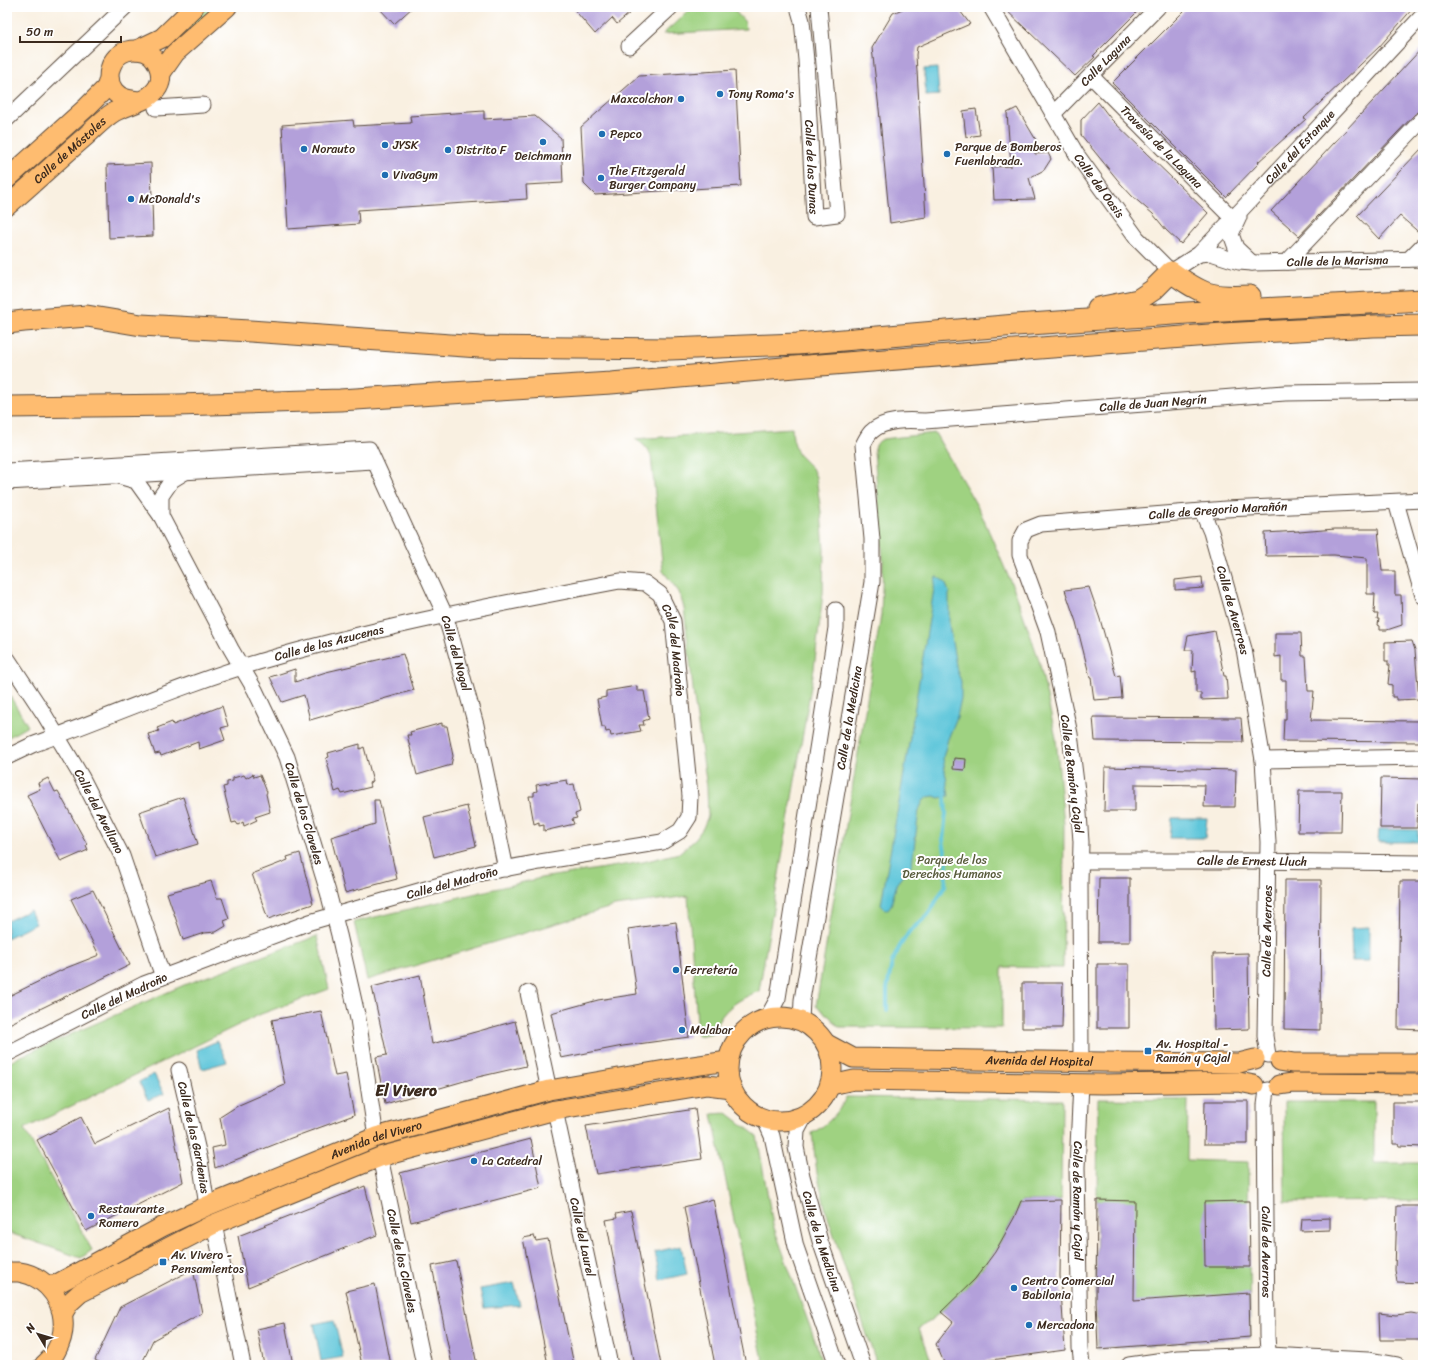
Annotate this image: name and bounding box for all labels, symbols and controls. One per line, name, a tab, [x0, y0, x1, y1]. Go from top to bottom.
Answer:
scale bar	[20, 18, 121, 44]
text: 50 m	[26, 21, 53, 43]
street label: Calle Laguna	[1074, 28, 1137, 92]
place label: Tony Roma's	[728, 83, 795, 105]
place label: Maxcolchon	[611, 88, 673, 110]
marker: Tony Roma's	[715, 89, 725, 99]
marker: Maxcolchon	[676, 94, 686, 104]
street label: Travesía de la Laguna	[1115, 100, 1209, 195]
street label: Calle del Estanque	[1259, 104, 1341, 190]
street label: Calle de Móstoles	[28, 111, 112, 189]
street label: Calle de las Dunas	[798, 119, 825, 215]
place label: Pepco	[610, 123, 642, 145]
marker: Pepco	[597, 129, 607, 139]
place label: JYSK	[392, 134, 419, 156]
place label: Parque de Bomberos Fuenlabrada.	[955, 136, 1062, 172]
marker: Deichmann	[538, 137, 548, 147]
place label: Norauto	[312, 138, 355, 160]
place label: Distrito F	[456, 139, 507, 161]
marker: JYSK	[380, 140, 390, 150]
marker: Norauto	[299, 144, 309, 154]
marker: Distrito F	[443, 145, 453, 155]
place label: Deichmann	[514, 145, 572, 167]
street label: Calle del Oasis	[1068, 148, 1130, 223]
marker: Parque de Bomberos Fuenlabrada.	[942, 149, 952, 159]
place label: The Fitzgerald Burger Company	[609, 160, 697, 196]
place label: VivaGym	[393, 164, 438, 186]
marker: VivaGym	[380, 170, 390, 180]
marker: The Fitzgerald Burger Company	[596, 173, 606, 183]
place label: McDonald's	[139, 188, 201, 210]
marker: McDonald's	[126, 194, 136, 204]
street label: Calle de la Marisma	[1286, 249, 1389, 273]
street label: Calle de Juan Negrín	[1099, 388, 1208, 418]
street label: Calle de Gregorio Marañón	[1148, 495, 1288, 526]
street label: Calle de Averroes	[1210, 563, 1256, 657]
street label: Calle del Madroño	[655, 600, 691, 697]
street label: Calle del Nogal	[435, 612, 477, 694]
street label: Calle de las Azucenas	[272, 618, 386, 668]
street label: Calle de la Medicina	[830, 663, 869, 772]
street label: Calle de Ramón y Cajal	[1054, 714, 1090, 835]
street label: Calle de los Claveles	[278, 760, 330, 867]
street label: Calle del Avellano	[68, 764, 130, 858]
park label: Parque de los Derechos Humanos	[902, 849, 1002, 885]
street label: Calle de Ernest Lluch	[1197, 850, 1307, 873]
street label: Calle del Madroño	[404, 860, 500, 906]
street label: Calle de Averroes	[1255, 884, 1279, 977]
place label: Ferretería	[684, 959, 738, 981]
marker: Ferretería	[671, 965, 681, 975]
street label: Calle del Madroño	[77, 966, 171, 1026]
place label: Malabar	[690, 1019, 734, 1041]
marker: Malabar	[677, 1025, 687, 1035]
place label: Av. Hospital - Ramón y Cajal	[1155, 1033, 1231, 1069]
marker: Av. Hospital - Ramón y Cajal	[1143, 1046, 1153, 1056]
street label: Avenida del Hospital	[984, 1049, 1094, 1073]
district label: El Vivero	[375, 1076, 437, 1105]
street label: Calle de las Gardenias	[171, 1079, 216, 1195]
street label: Avenida del Vivero	[326, 1114, 424, 1166]
street label: Calle de Ramón y Cajal	[1066, 1141, 1090, 1261]
place label: La Catedral	[482, 1150, 542, 1172]
marker: La Catedral	[469, 1156, 479, 1166]
street label: Calle de la Medicina	[796, 1188, 848, 1296]
street label: Calle del Laurel	[563, 1195, 602, 1279]
place label: Restaurante Romero	[99, 1198, 165, 1234]
street label: Calle de Averroes	[1255, 1206, 1278, 1298]
street label: Calle de los Claveles	[380, 1207, 424, 1315]
marker: Restaurante Romero	[86, 1211, 96, 1221]
place label: Av. Vivero - Pensamientos	[170, 1244, 244, 1280]
marker: Av. Vivero - Pensamientos	[158, 1257, 168, 1267]
place label: Centro Comercial Babilonia	[1022, 1270, 1115, 1306]
marker: Centro Comercial Babilonia	[1009, 1283, 1019, 1293]
north arrow	[18, 1314, 58, 1354]
place label: Mercadona	[1037, 1314, 1095, 1336]
text: N	[20, 1319, 41, 1338]
marker: Mercadona	[1024, 1320, 1034, 1330]

